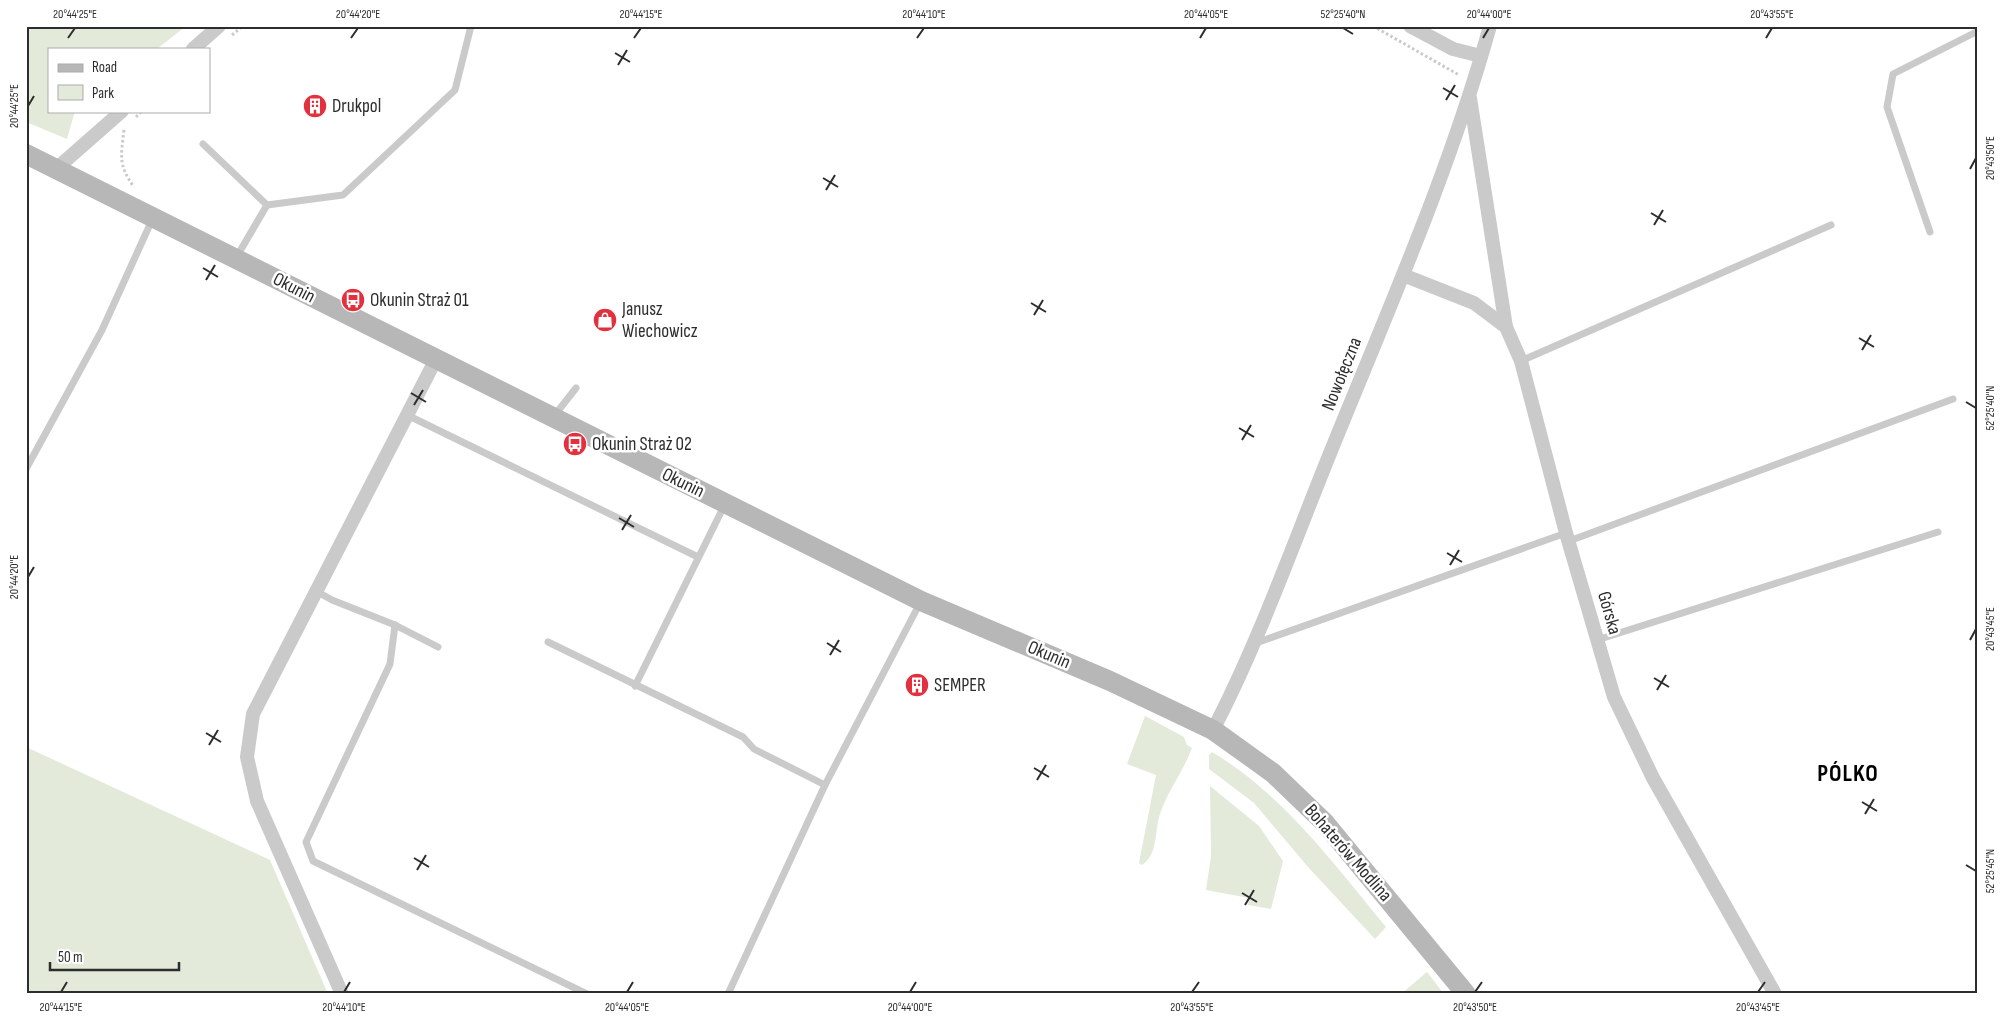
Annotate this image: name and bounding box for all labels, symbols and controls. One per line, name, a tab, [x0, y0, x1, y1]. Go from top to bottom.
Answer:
text: 20°44'25"E	[53, 7, 97, 22]
text: 20°44'20"E	[336, 7, 380, 22]
text: 20°44'15"E	[619, 7, 663, 22]
text: 20°44'10"E	[902, 7, 946, 22]
text: 20°44'05"E	[1184, 7, 1228, 22]
text: 52°25'40"N	[1321, 7, 1365, 22]
text: 20°44'00"E	[1467, 7, 1511, 22]
text: 20°43'55"E	[1750, 7, 1794, 22]
legend	[48, 48, 210, 112]
text: Road	[92, 58, 117, 77]
text: 20°44'25"E	[7, 84, 22, 128]
text: Park	[92, 84, 114, 103]
building icon: Drukpol	[302, 93, 328, 119]
place label: Drukpol	[332, 95, 381, 118]
text: 20°43'50"E	[1983, 136, 1998, 180]
street label: Okunin	[269, 268, 319, 308]
bus stop icon: Okunin Straż 01	[340, 287, 366, 313]
place label: Okunin Straż 01	[370, 289, 469, 312]
place label: Janusz Wiechowicz	[621, 298, 698, 343]
shop icon: Janusz Wiechowicz	[592, 307, 618, 333]
street label: Nowołęczna	[1317, 334, 1367, 414]
text: 52°25'40"N	[1983, 386, 1998, 430]
bus stop icon: Okunin Straż 02	[562, 431, 588, 457]
place label: Okunin Straż 02	[592, 433, 692, 456]
street label: Okunin	[658, 463, 708, 503]
text: 20°44'20"E	[7, 555, 22, 599]
street label: Górska	[1592, 589, 1626, 637]
text: 20°43'45"E	[1983, 607, 1998, 651]
street label: Okunin	[1024, 636, 1074, 674]
building icon: SEMPER	[904, 672, 930, 698]
place label: SEMPER	[934, 674, 986, 697]
district label: PÓLKO	[1817, 759, 1879, 788]
street label: Bohaterów Modlina	[1299, 800, 1397, 906]
text: 52°25'45"N	[1983, 849, 1998, 893]
scale bar	[50, 940, 179, 972]
text: 50 m	[58, 948, 83, 967]
text: 20°44'15"E	[39, 1000, 83, 1015]
text: 20°44'10"E	[322, 1000, 366, 1015]
text: 20°44'05"E	[605, 1000, 649, 1015]
text: 20°44'00"E	[888, 1000, 932, 1015]
text: 20°43'55"E	[1170, 1000, 1214, 1015]
text: 20°43'50"E	[1453, 1000, 1497, 1015]
text: 20°43'45"E	[1736, 1000, 1780, 1015]

